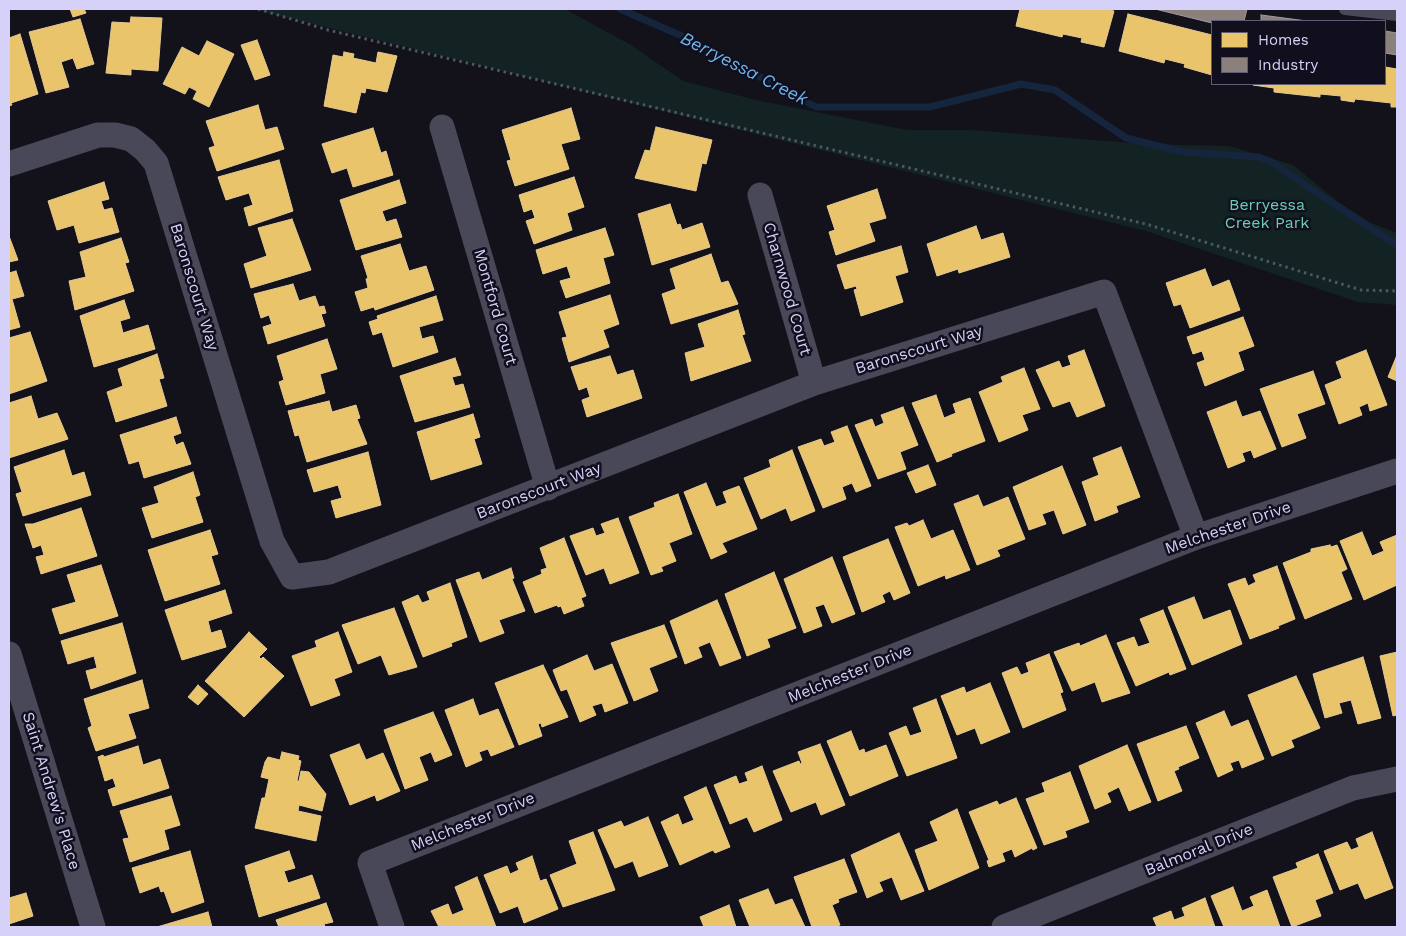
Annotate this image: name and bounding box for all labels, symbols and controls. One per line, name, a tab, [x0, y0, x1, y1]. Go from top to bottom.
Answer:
legend	[1211, 20, 1386, 85]
water label: Berryessa Creek	[677, 28, 811, 110]
text: Homes	[1258, 31, 1309, 49]
text: Industry	[1258, 56, 1318, 74]
park label: Berryessa Creek Park	[1225, 195, 1309, 233]
street label: Charnwood Court	[759, 220, 815, 358]
street label: Baronscourt Way	[166, 221, 222, 353]
street label: Montford Court	[469, 247, 521, 367]
street label: Baronscourt Way	[853, 322, 985, 378]
street label: Baronscourt Way	[474, 458, 604, 524]
street label: Melchester Drive	[1163, 497, 1293, 559]
street label: Melchester Drive	[785, 640, 915, 708]
street label: Saint Andrew's Place	[18, 710, 84, 872]
street label: Melchester Drive	[408, 788, 538, 856]
street label: Balmoral Drive	[1142, 820, 1256, 880]

